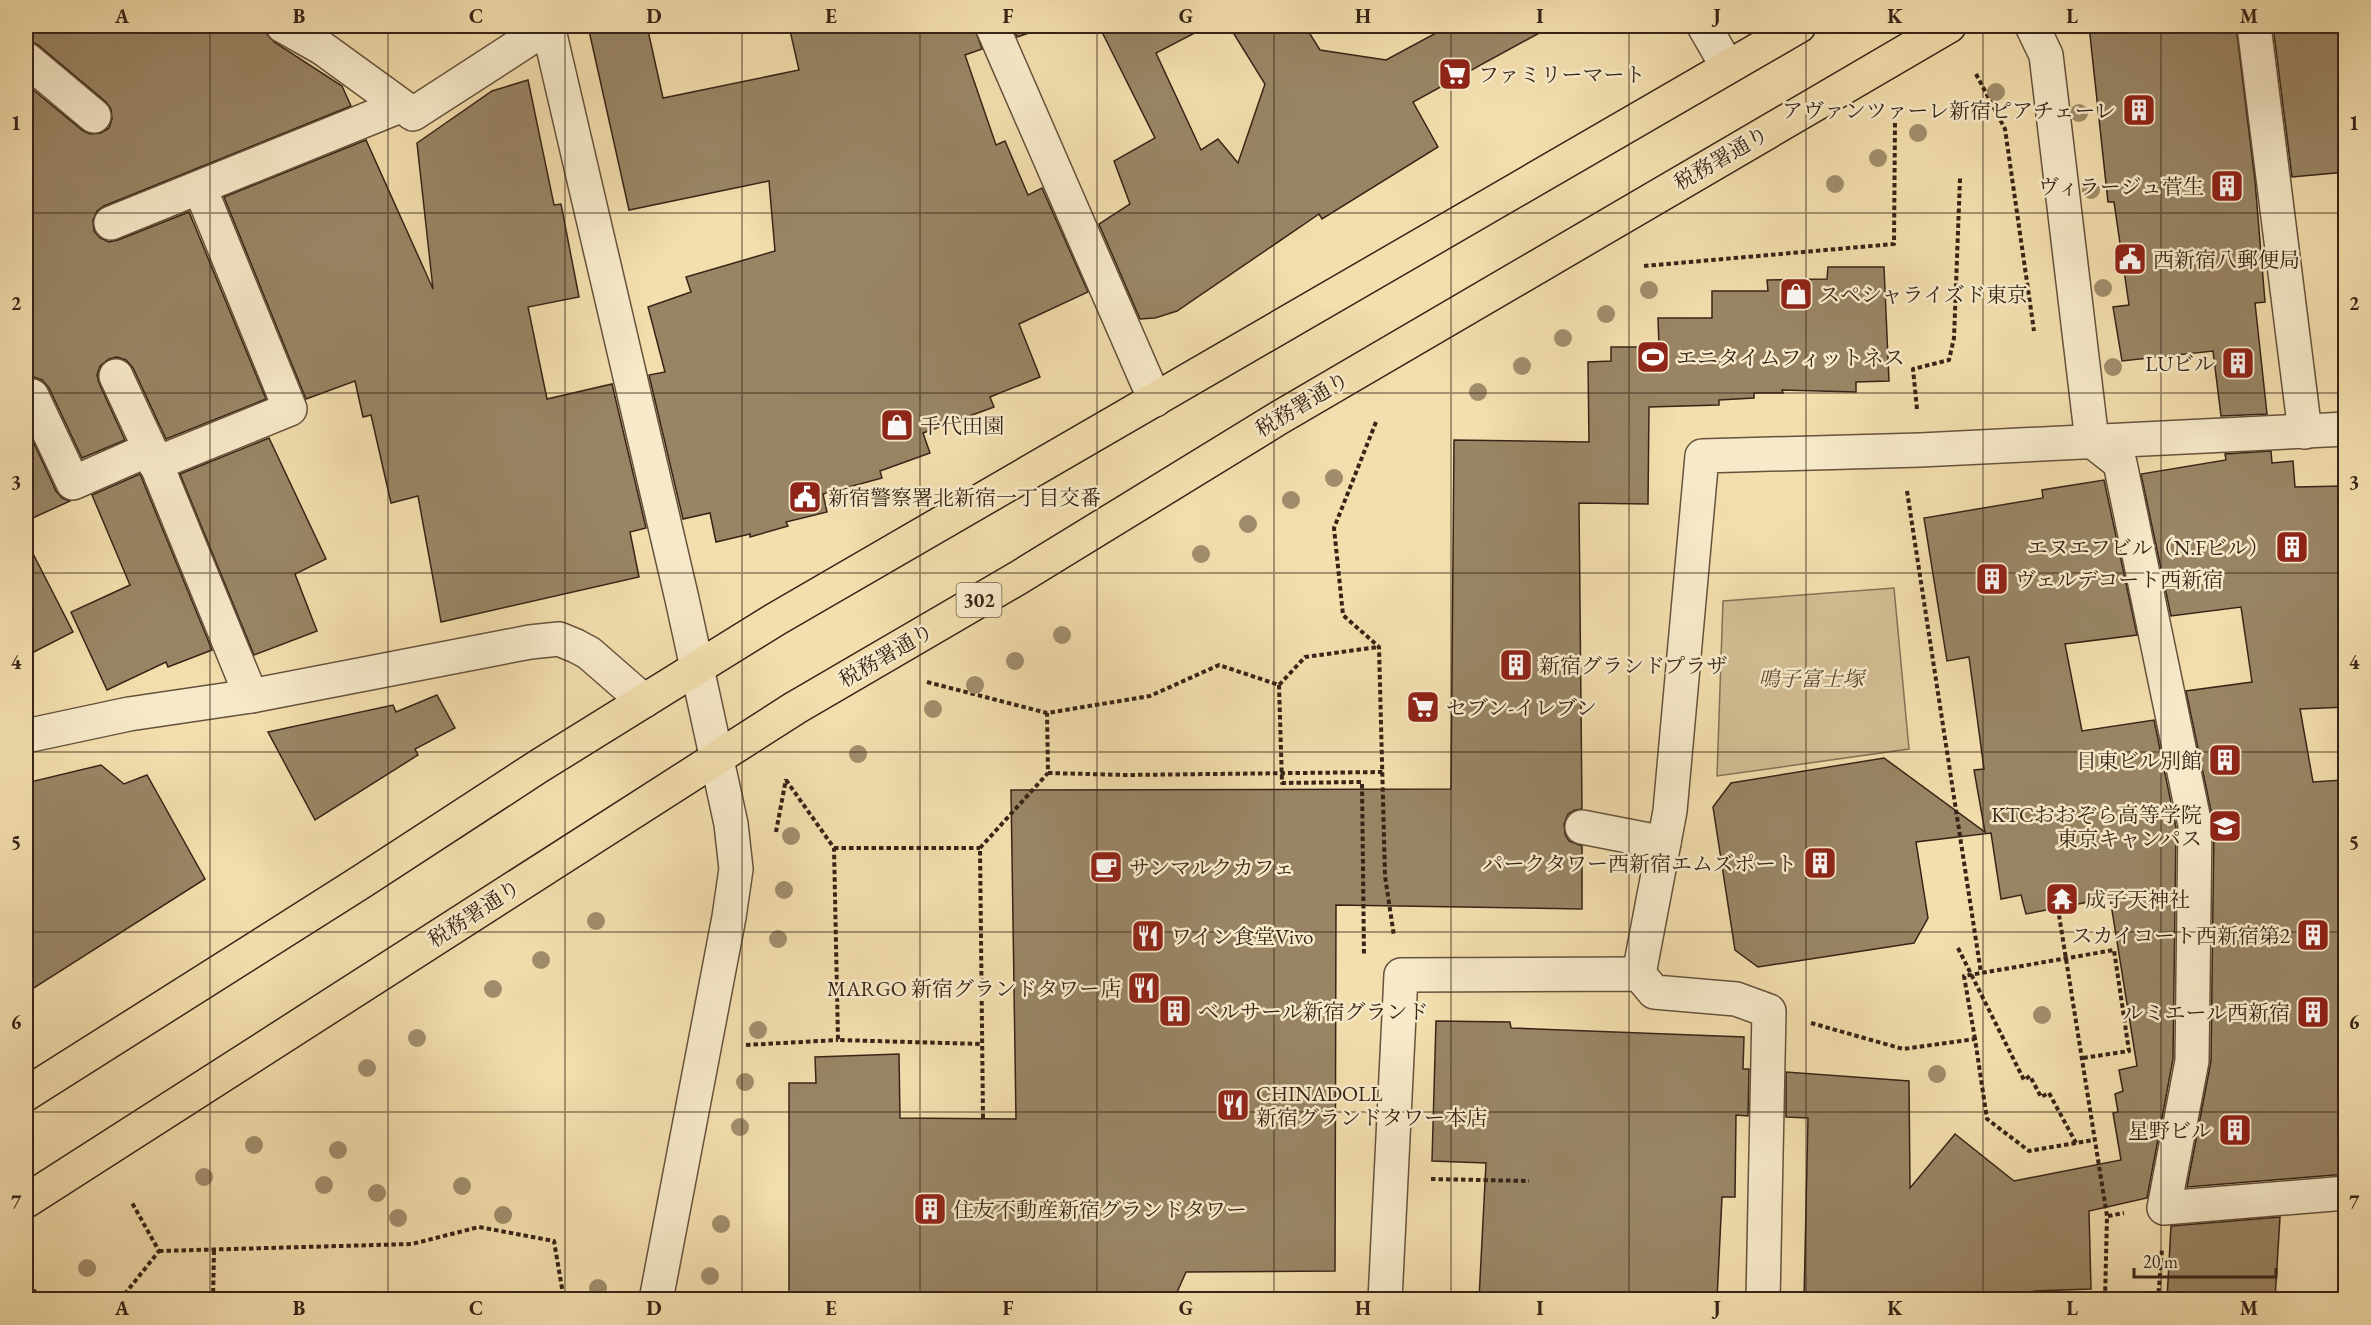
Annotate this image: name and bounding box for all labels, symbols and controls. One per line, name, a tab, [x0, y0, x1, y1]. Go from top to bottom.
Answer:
text: A	[114, 3, 130, 29]
text: B	[293, 3, 305, 29]
text: C	[469, 3, 483, 29]
text: D	[646, 3, 662, 29]
text: E	[825, 3, 837, 29]
text: F	[1003, 3, 1014, 29]
text: G	[1179, 3, 1193, 29]
text: H	[1355, 3, 1371, 29]
text: I	[1536, 3, 1544, 29]
text: J	[1711, 3, 1721, 29]
text: K	[1887, 3, 1903, 29]
text: L	[2066, 3, 2078, 29]
text: M	[2240, 3, 2258, 29]
supermarket icon: ファミリーマート	[1437, 56, 1473, 92]
place label: ファミリーマート	[1478, 61, 1646, 88]
building icon: アヴァンツァーレ新宿ピアチェーレ	[2121, 92, 2157, 128]
place label: アヴァンツァーレ新宿ピアチェーレ	[1782, 97, 2116, 124]
text: 1	[11, 110, 21, 136]
text: 1	[2349, 110, 2359, 136]
street label: 税務署通り	[1669, 120, 1773, 196]
building icon: ヴィラージュ菅生	[2209, 168, 2245, 204]
place label: ヴィラージュ菅生	[2038, 173, 2204, 200]
public building icon: 西新宿八郵便局	[2112, 241, 2148, 277]
place label: 西新宿八郵便局	[2153, 246, 2300, 273]
shop icon: スペシャライズド東京	[1778, 276, 1814, 312]
place label: スペシャライズド東京	[1819, 281, 2028, 308]
text: 2	[11, 290, 22, 316]
text: 2	[2349, 290, 2360, 316]
sports icon: エニタイムフィットネス	[1635, 339, 1671, 375]
place label: エニタイムフィットネス	[1676, 344, 1905, 371]
building icon: LUビル	[2220, 345, 2256, 381]
place label: LUビル	[2145, 350, 2215, 377]
street label: 税務署通り	[1250, 365, 1354, 443]
shop icon: 千代田園	[879, 407, 915, 443]
place label: 千代田園	[920, 412, 1004, 439]
text: 3	[11, 469, 21, 495]
text: 3	[2349, 469, 2359, 495]
public building icon: 新宿警察署北新宿一丁目交番	[787, 479, 823, 515]
place label: 新宿警察署北新宿一丁目交番	[828, 484, 1101, 511]
building icon: エヌエフビル（N.Fビル）	[2274, 529, 2310, 565]
place label: エヌエフビル（N.Fビル）	[2027, 534, 2269, 561]
building icon: ヴェルデコート西新宿	[1974, 561, 2010, 597]
place label: ヴェルデコート西新宿	[2015, 566, 2223, 593]
road number: 302	[956, 583, 1002, 617]
street label: 税務署通り	[834, 617, 938, 693]
building icon: 新宿グランドプラザ	[1498, 647, 1534, 683]
text: 4	[11, 649, 22, 675]
text: 4	[2349, 649, 2360, 675]
place label: 新宿グランドプラザ	[1539, 652, 1727, 679]
park label: 鳴子富士塚	[1759, 665, 1867, 692]
supermarket icon: セブン-イレブン	[1405, 689, 1441, 725]
place label: セブン-イレブン	[1446, 694, 1597, 721]
building icon: 日東ビル別館	[2207, 742, 2243, 778]
place label: 日東ビル別館	[2076, 747, 2202, 774]
place label: KTCおおぞら高等学院 東京キャンパス	[1991, 801, 2202, 852]
school or university icon: KTCおおぞら高等学院 東京キャンパス	[2207, 808, 2243, 844]
text: 5	[11, 829, 21, 855]
text: 5	[2349, 829, 2359, 855]
building icon: パークタワー西新宿エムズポート	[1802, 845, 1838, 881]
cafe icon: サンマルクカフェ	[1088, 849, 1124, 885]
place label: パークタワー西新宿エムズポート	[1482, 850, 1797, 877]
place label: サンマルクカフェ	[1129, 854, 1294, 881]
street label: 税務署通り	[423, 873, 525, 953]
temple icon: 成子天神社	[2044, 881, 2080, 917]
place label: 成子天神社	[2085, 886, 2190, 913]
building icon: スカイコート西新宿第2	[2295, 917, 2331, 953]
restaurant icon: ワイン食堂Vivo	[1130, 918, 1166, 954]
place label: スカイコート西新宿第2	[2071, 922, 2290, 949]
place label: ワイン食堂Vivo	[1171, 923, 1313, 950]
restaurant icon: MARGO 新宿グランドタワー店	[1126, 970, 1162, 1006]
place label: MARGO 新宿グランドタワー店	[827, 975, 1121, 1002]
building icon: ベルサール新宿グランド	[1157, 993, 1193, 1029]
building icon: ルミエール西新宿	[2295, 994, 2331, 1030]
place label: ベルサール新宿グランド	[1198, 998, 1429, 1025]
place label: ルミエール西新宿	[2122, 999, 2290, 1026]
text: 6	[11, 1009, 22, 1035]
text: 6	[2349, 1009, 2360, 1035]
place label: CHINADOLL 新宿グランドタワー本店	[1256, 1080, 1487, 1131]
restaurant icon: CHINADOLL 新宿グランドタワー本店	[1215, 1087, 1251, 1123]
building icon: 星野ビル	[2217, 1112, 2253, 1148]
place label: 星野ビル	[2128, 1117, 2212, 1144]
text: 7	[11, 1189, 22, 1215]
text: 7	[2349, 1189, 2360, 1215]
building icon: 住友不動産新宿グランドタワー	[912, 1191, 948, 1227]
place label: 住友不動産新宿グランドタワー	[953, 1196, 1247, 1223]
scale bar	[2134, 1241, 2276, 1279]
text: 20 m	[2143, 1250, 2178, 1273]
text: A	[114, 1295, 130, 1321]
text: B	[293, 1295, 305, 1321]
text: C	[469, 1295, 483, 1321]
text: D	[646, 1295, 662, 1321]
text: E	[825, 1295, 837, 1321]
text: F	[1003, 1295, 1014, 1321]
text: G	[1179, 1295, 1193, 1321]
text: H	[1355, 1295, 1371, 1321]
text: I	[1536, 1295, 1544, 1321]
text: J	[1711, 1295, 1721, 1321]
text: K	[1887, 1295, 1903, 1321]
text: L	[2066, 1295, 2078, 1321]
text: M	[2240, 1295, 2258, 1321]

